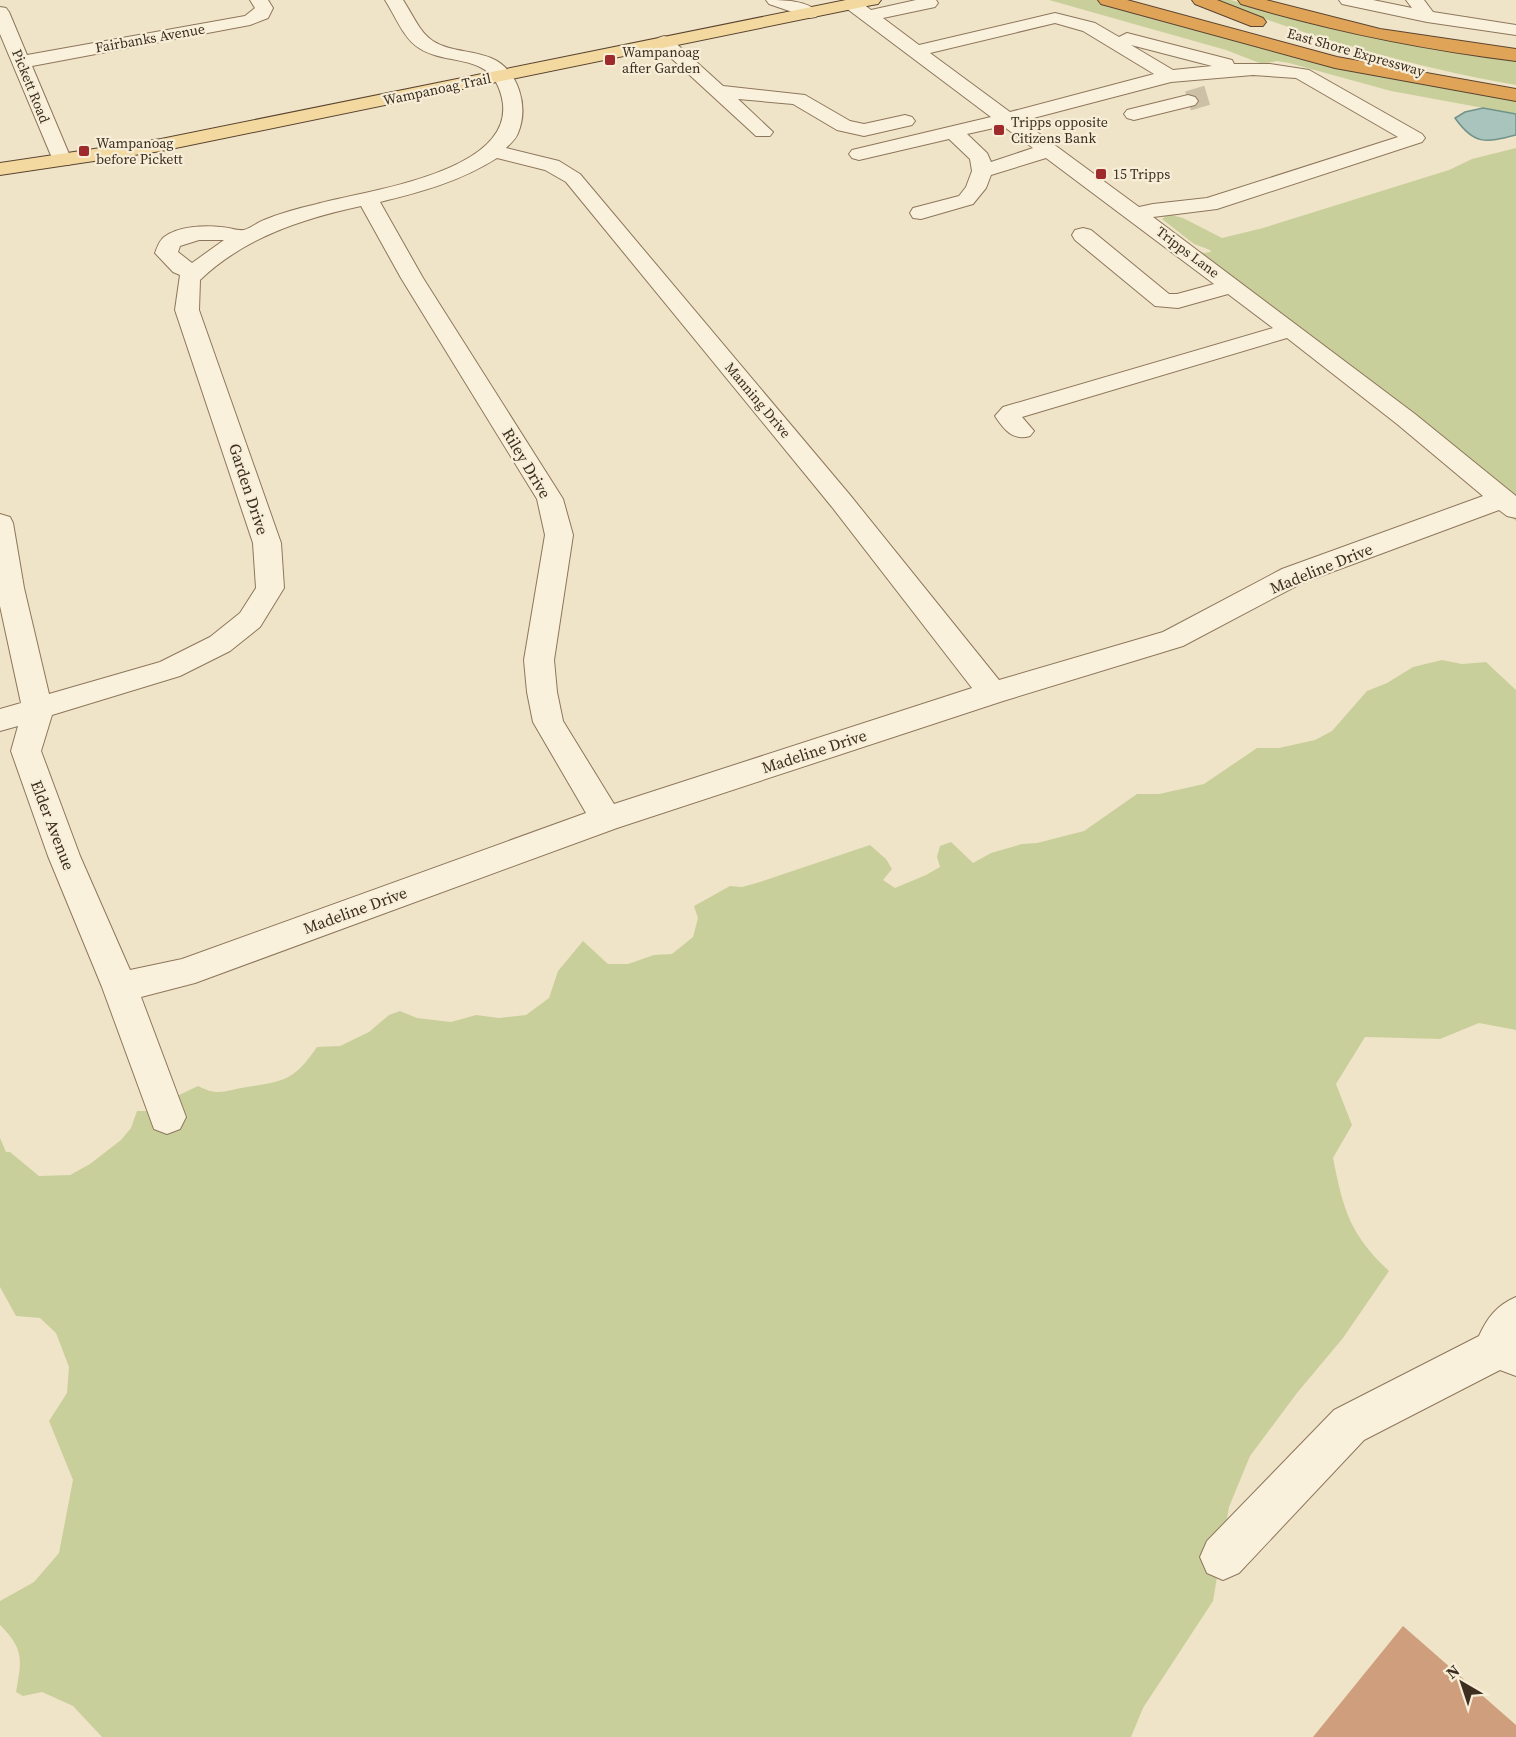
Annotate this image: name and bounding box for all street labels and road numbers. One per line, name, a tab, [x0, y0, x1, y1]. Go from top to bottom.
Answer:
street label: Fairbanks Avenue	[94, 19, 206, 57]
street label: East Shore Expressway	[1285, 23, 1428, 81]
street label: Pickett Road	[7, 46, 55, 126]
street label: Wampanoag Trail	[381, 68, 493, 110]
street label: Tripps Lane	[1152, 222, 1224, 282]
street label: Manning Drive	[720, 358, 796, 442]
street label: Riley Drive	[497, 424, 557, 502]
street label: Garden Drive	[224, 441, 274, 537]
street label: Madeline Drive	[1266, 537, 1376, 599]
street label: Madeline Drive	[759, 724, 869, 778]
street label: Elder Avenue	[26, 777, 80, 873]
street label: Madeline Drive	[300, 881, 410, 939]

